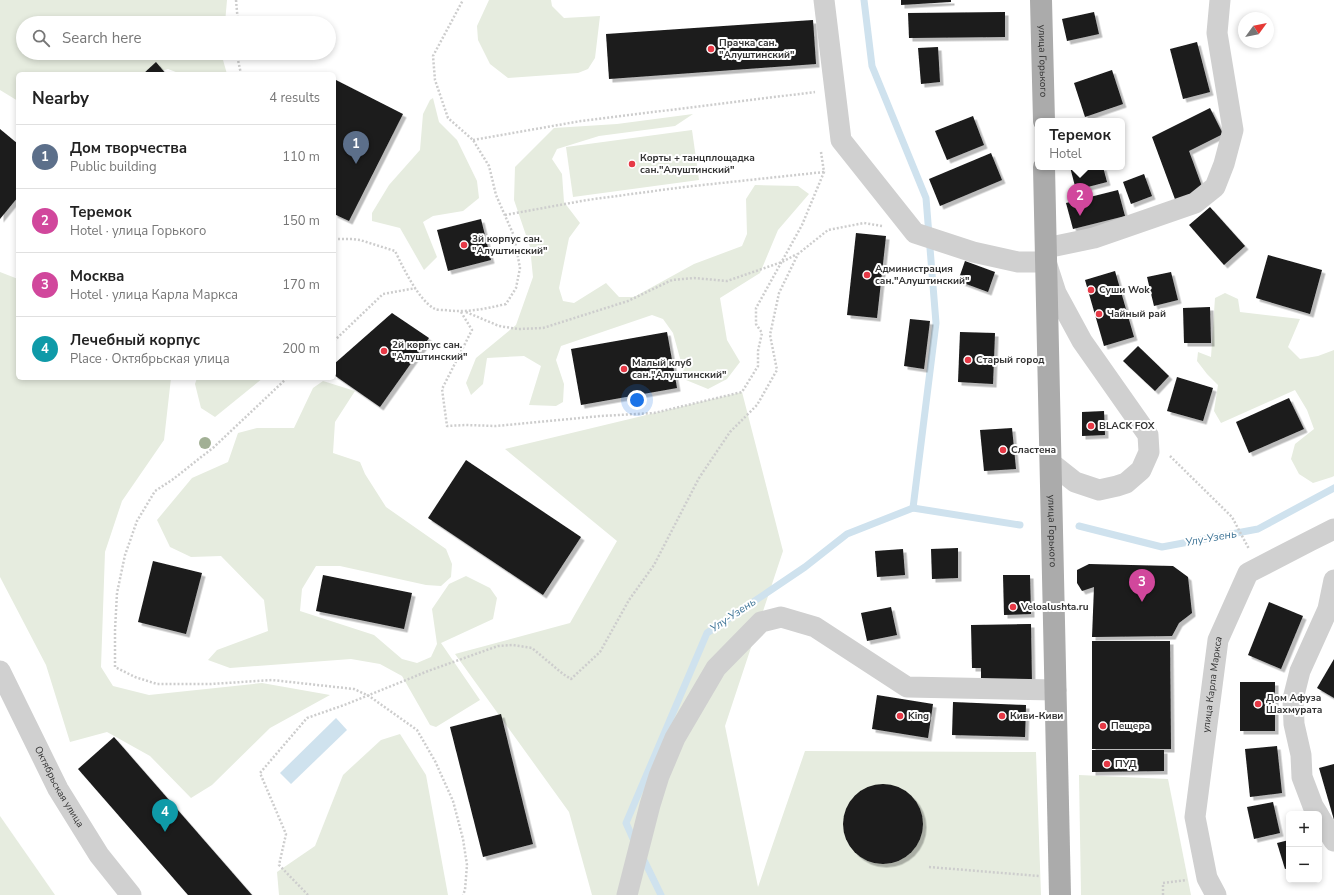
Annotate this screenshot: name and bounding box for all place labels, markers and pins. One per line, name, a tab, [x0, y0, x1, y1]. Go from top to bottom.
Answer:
place label: Прачка сан. "Алуштинский"	[719, 36, 794, 62]
marker: Прачка сан. "Алуштинский"	[706, 44, 716, 54]
pin: 1	[343, 131, 369, 164]
place label: Корты + танцплощадка сан."Алуштинский"	[640, 151, 755, 177]
marker: Корты + танцплощадка сан."Алуштинский"	[627, 159, 637, 169]
pin: 2	[1067, 183, 1093, 216]
place label: 3й корпус сан. "Алуштинский"	[472, 232, 547, 258]
marker: 3й корпус сан. "Алуштинский"	[459, 240, 469, 250]
place label: Администрация сан."Алуштинский"	[875, 262, 969, 288]
marker: Администрация сан."Алуштинский"	[862, 270, 872, 280]
place label: Суши Wok	[1099, 283, 1150, 297]
marker: Суши Wok	[1086, 285, 1096, 295]
place label: Чайный рай	[1107, 307, 1166, 321]
marker: Чайный рай	[1094, 309, 1104, 319]
place label: 2й корпус сан. "Алуштинский"	[392, 338, 467, 364]
marker: 2й корпус сан. "Алуштинский"	[379, 346, 389, 356]
place label: Старый город	[976, 353, 1044, 367]
marker: Старый город	[963, 355, 973, 365]
place label: Малый клуб сан."Алуштинский"	[632, 356, 726, 382]
marker: Малый клуб сан."Алуштинский"	[619, 364, 629, 374]
place label: BLACK FOX	[1099, 419, 1155, 433]
marker: BLACK FOX	[1086, 421, 1096, 431]
place label: Сластена	[1011, 443, 1056, 457]
marker: Сластена	[998, 445, 1008, 455]
pin: 3	[1129, 569, 1155, 602]
place label: Veloalushta.ru	[1020, 600, 1089, 614]
marker: Veloalushta.ru	[1008, 602, 1018, 612]
place label: Дом Афуза Шахмурата	[1266, 691, 1322, 717]
marker: Дом Афуза Шахмурата	[1253, 699, 1263, 709]
place label: King	[908, 709, 929, 723]
place label: Киви-Киви	[1010, 709, 1063, 723]
marker: King	[895, 711, 905, 721]
marker: Киви-Киви	[997, 711, 1007, 721]
place label: Пещера	[1111, 719, 1150, 733]
marker: Пещера	[1098, 721, 1108, 731]
place label: ПУД	[1115, 757, 1137, 771]
marker: ПУД	[1102, 759, 1112, 769]
pin: 4	[152, 799, 178, 832]

